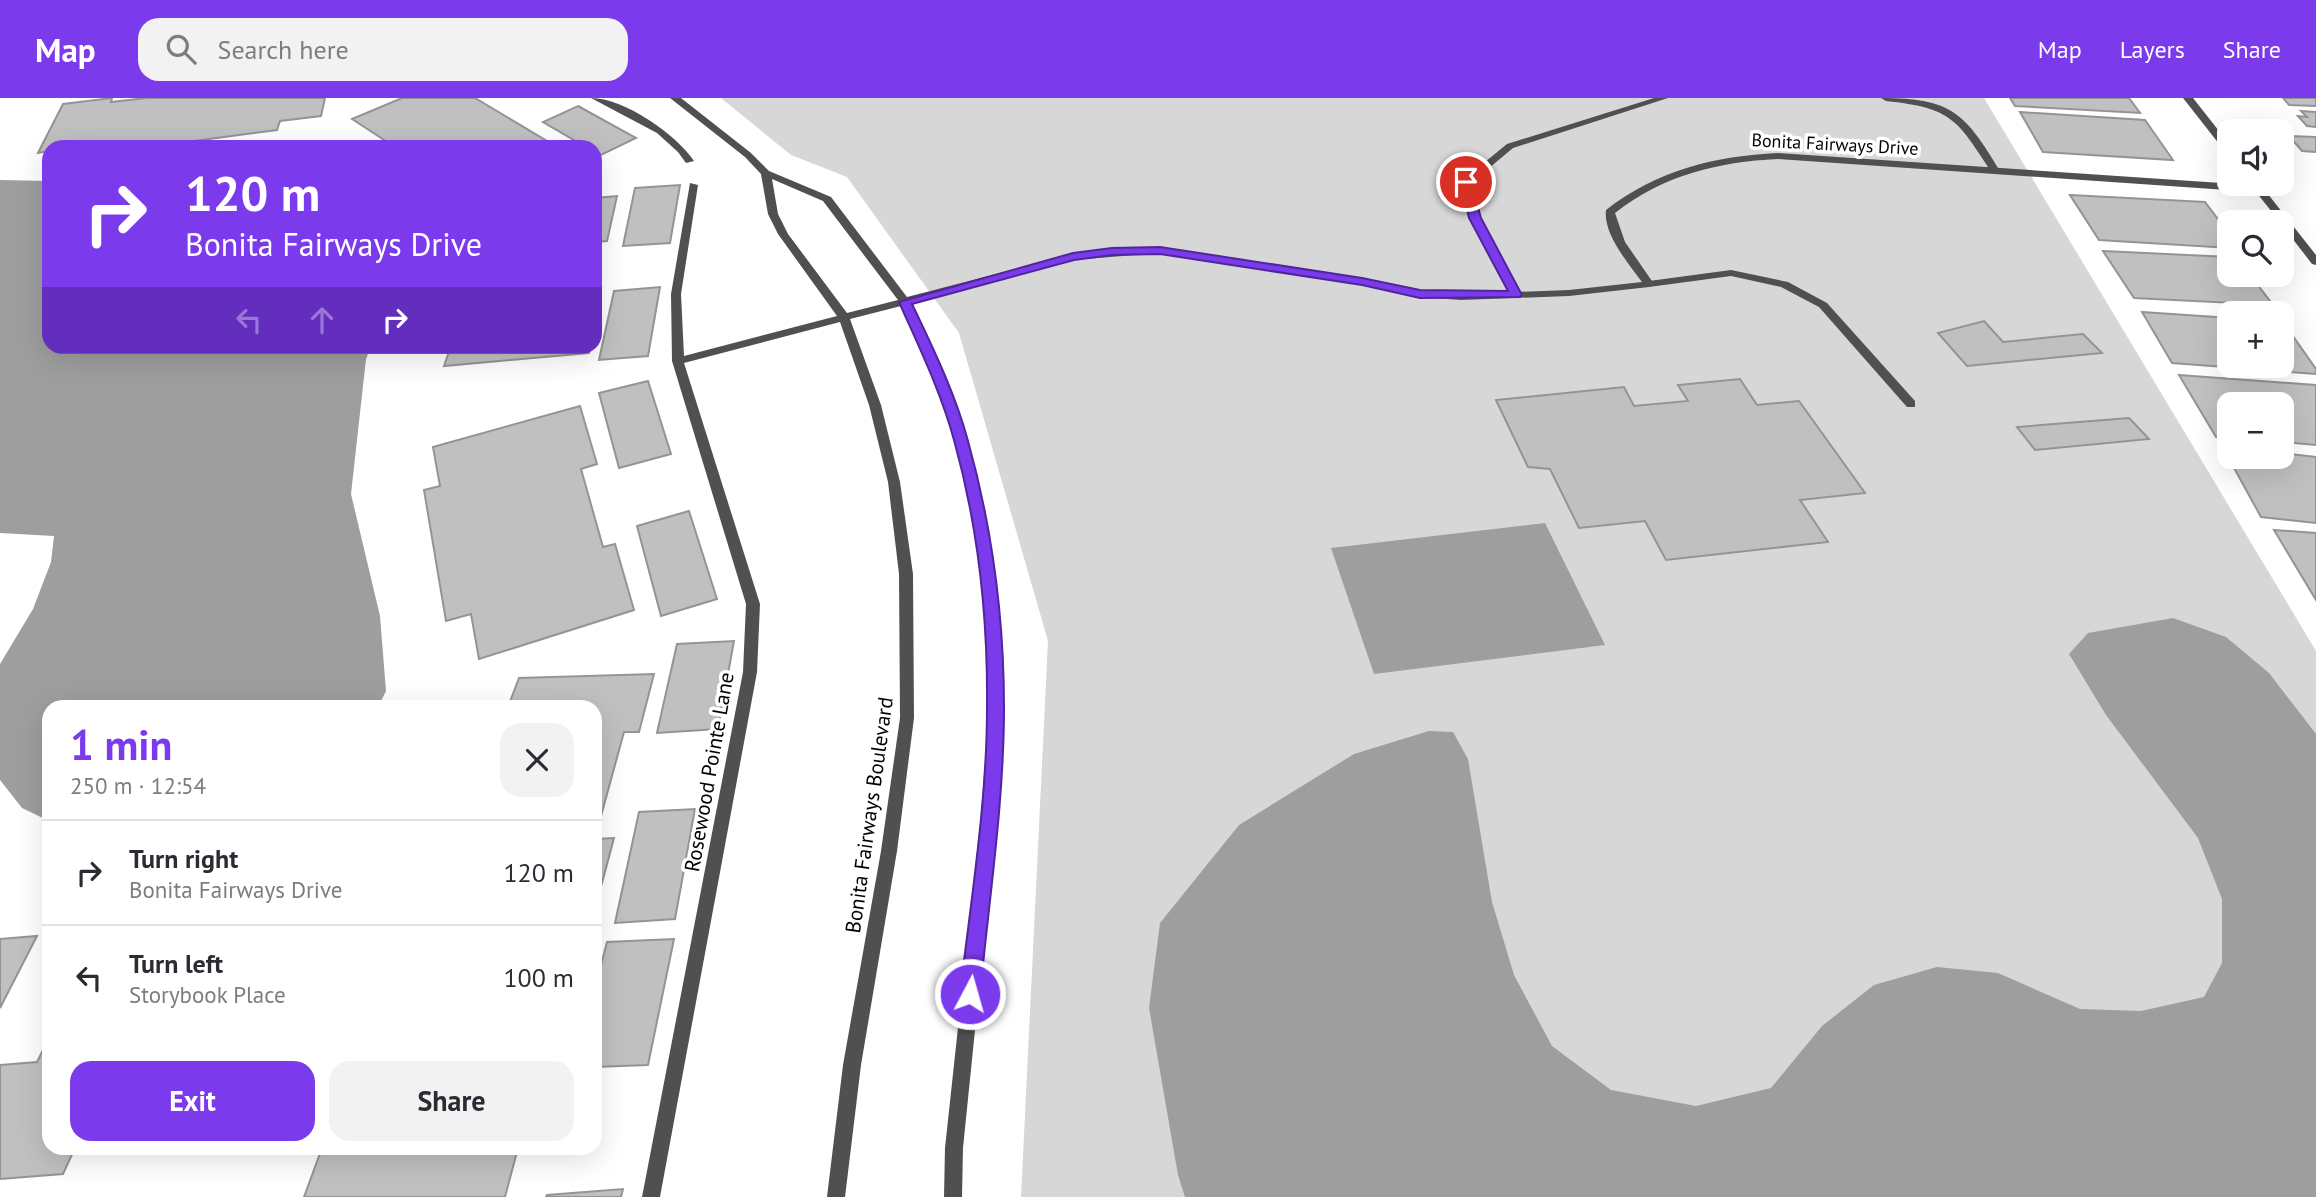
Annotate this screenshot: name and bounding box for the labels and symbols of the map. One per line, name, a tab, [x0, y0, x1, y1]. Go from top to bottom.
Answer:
street label: Bonita Fairways Drive	[1751, 128, 1919, 160]
pin	[1436, 152, 1496, 212]
street label: Rosewood Pointe Lane	[678, 670, 740, 874]
street label: Bonita Fairways Boulevard	[839, 695, 899, 935]
position arrow	[933, 957, 1007, 1031]

